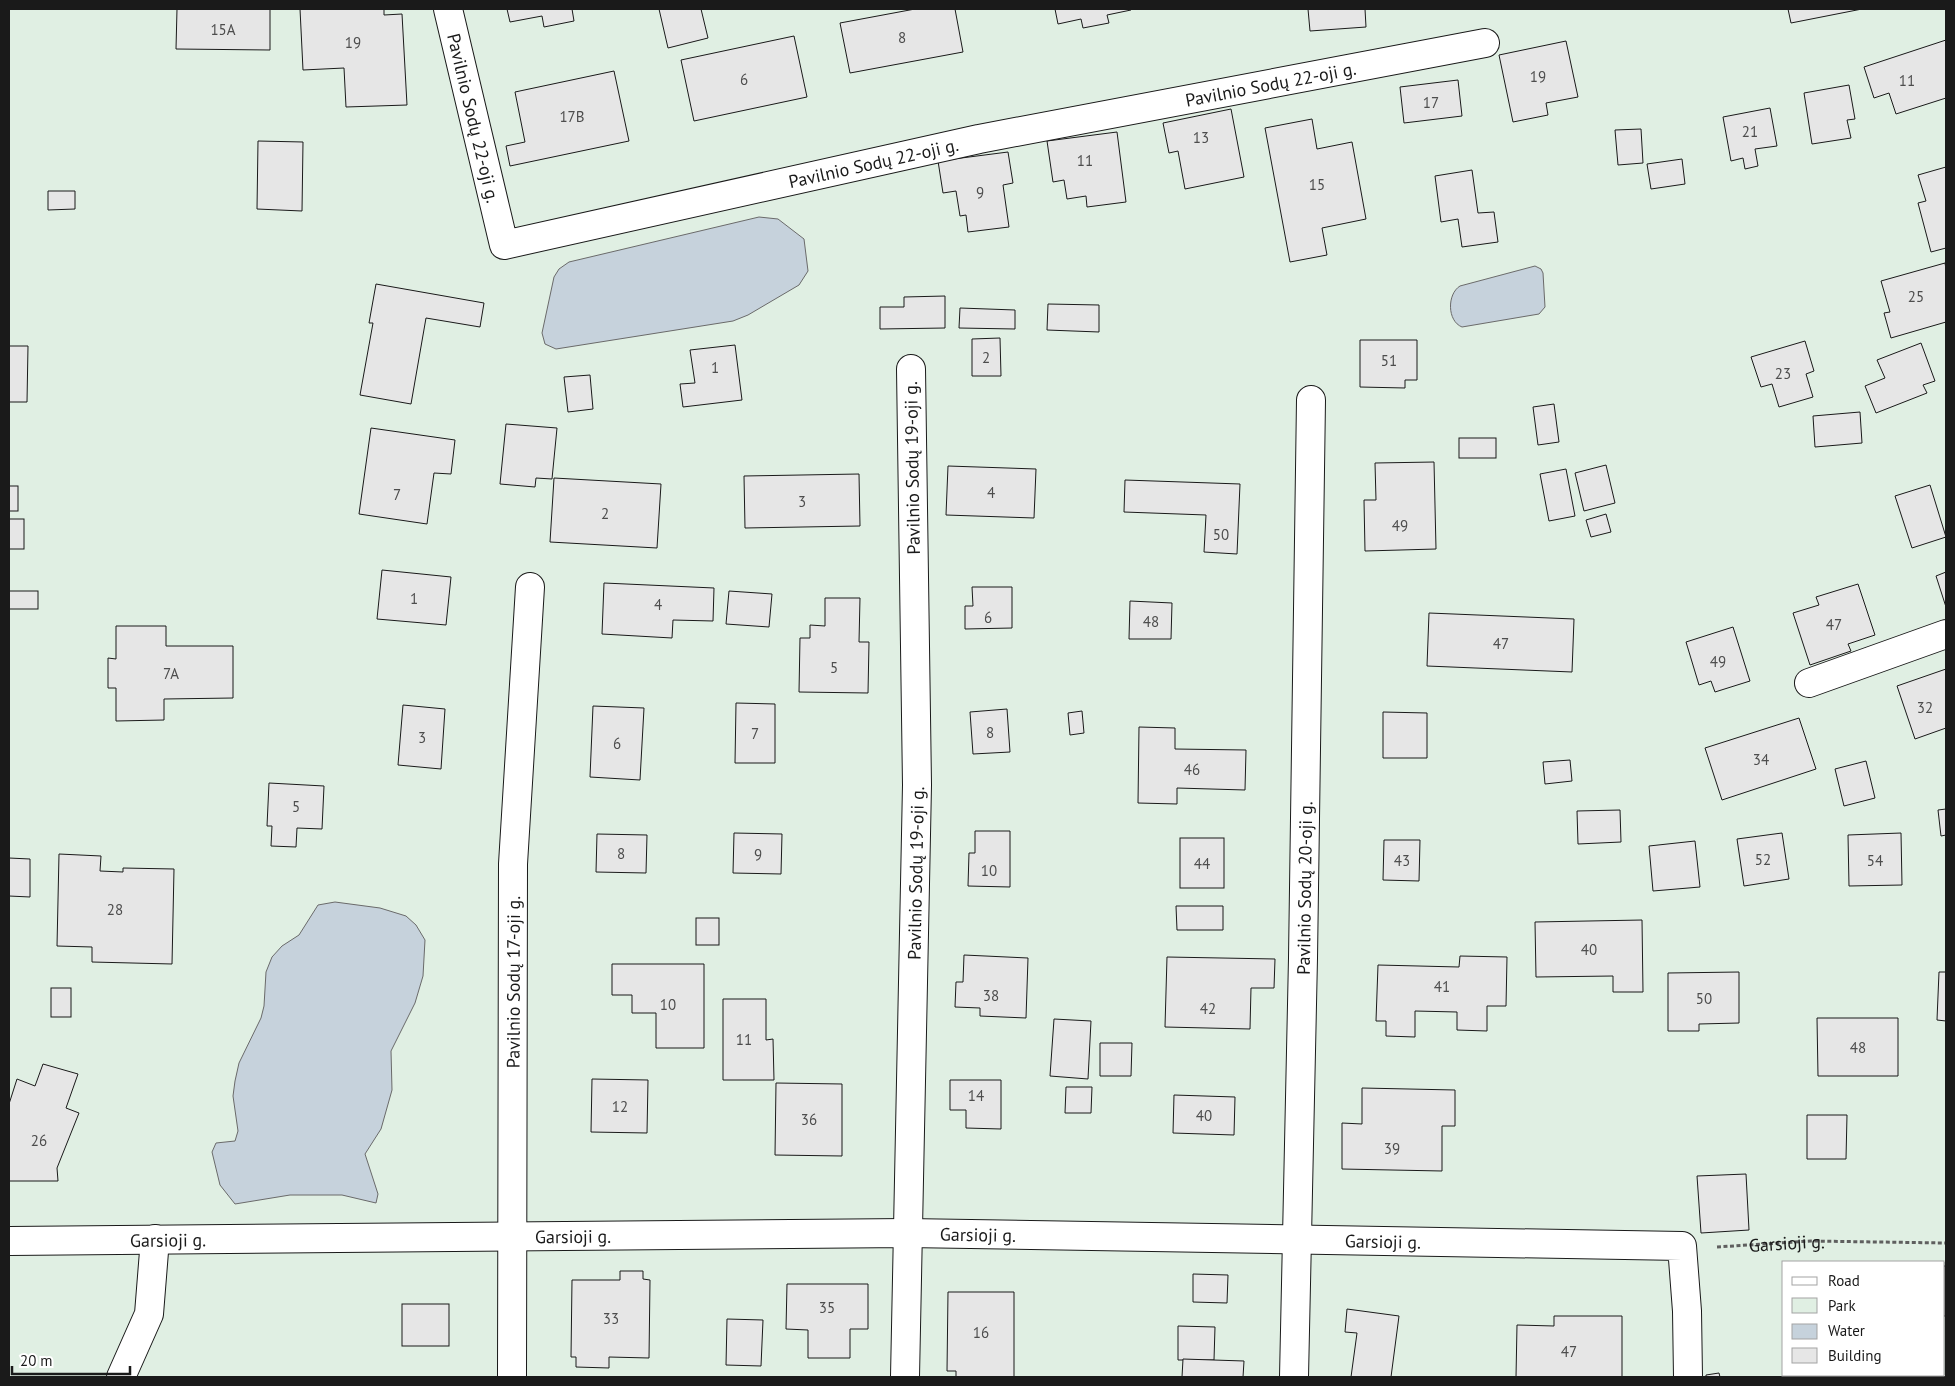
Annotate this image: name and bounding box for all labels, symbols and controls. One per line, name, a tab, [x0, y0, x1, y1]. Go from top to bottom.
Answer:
house number: 15A	[210, 20, 236, 39]
house number: 8	[898, 28, 906, 47]
street label: Pavilnio Sodų 22-oji g.	[443, 31, 505, 205]
house number: 19	[345, 33, 361, 52]
street label: Pavilnio Sodų 22-oji g.	[1183, 56, 1358, 111]
house number: 19	[1530, 67, 1546, 86]
house number: 6	[740, 70, 748, 89]
house number: 11	[1899, 71, 1915, 90]
house number: 17	[1423, 93, 1439, 112]
house number: 17B	[559, 107, 585, 126]
house number: 21	[1742, 122, 1758, 141]
house number: 13	[1193, 128, 1209, 147]
street label: Pavilnio Sodų 22-oji g.	[786, 132, 961, 193]
house number: 11	[1077, 151, 1093, 170]
house number: 15	[1309, 175, 1325, 194]
house number: 9	[976, 183, 984, 202]
house number: 25	[1908, 287, 1924, 306]
house number: 2	[982, 348, 990, 367]
house number: 51	[1381, 351, 1397, 370]
house number: 1	[711, 358, 719, 377]
house number: 23	[1775, 364, 1791, 383]
street label: Pavilnio Sodų 19-oji g.	[899, 381, 925, 555]
house number: 4	[987, 483, 995, 502]
house number: 7	[393, 485, 401, 504]
house number: 3	[798, 492, 806, 511]
house number: 2	[601, 504, 609, 523]
house number: 49	[1392, 516, 1408, 535]
house number: 50	[1213, 525, 1229, 544]
house number: 1	[410, 589, 418, 608]
house number: 4	[654, 595, 662, 614]
house number: 6	[984, 608, 992, 627]
house number: 48	[1143, 612, 1159, 631]
house number: 47	[1826, 615, 1842, 634]
house number: 47	[1493, 634, 1509, 653]
house number: 49	[1710, 652, 1726, 671]
house number: 5	[830, 658, 838, 677]
house number: 7A	[163, 664, 179, 683]
house number: 32	[1917, 698, 1933, 717]
house number: 8	[986, 723, 994, 742]
house number: 7	[751, 724, 759, 743]
house number: 3	[418, 728, 426, 747]
house number: 6	[613, 734, 621, 753]
house number: 34	[1753, 750, 1769, 769]
house number: 46	[1184, 760, 1200, 779]
street label: Pavilnio Sodų 19-oji g.	[902, 786, 928, 960]
house number: 5	[292, 797, 300, 816]
street label: Pavilnio Sodų 20-oji g.	[1291, 801, 1317, 975]
house number: 8	[617, 844, 625, 863]
house number: 9	[754, 845, 762, 864]
house number: 52	[1755, 850, 1771, 869]
house number: 43	[1394, 851, 1410, 870]
house number: 54	[1867, 851, 1883, 870]
house number: 44	[1194, 854, 1210, 873]
house number: 10	[981, 861, 997, 880]
street label: Pavilnio Sodų 17-oji g.	[501, 896, 524, 1068]
house number: 28	[107, 900, 123, 919]
house number: 40	[1581, 940, 1597, 959]
house number: 41	[1434, 977, 1450, 996]
house number: 38	[983, 986, 999, 1005]
house number: 50	[1696, 989, 1712, 1008]
house number: 10	[660, 995, 676, 1014]
house number: 42	[1200, 999, 1216, 1018]
house number: 11	[736, 1030, 752, 1049]
house number: 48	[1850, 1038, 1866, 1057]
house number: 14	[968, 1086, 984, 1105]
house number: 12	[612, 1097, 628, 1116]
house number: 40	[1196, 1106, 1212, 1125]
house number: 36	[801, 1110, 817, 1129]
house number: 26	[31, 1131, 47, 1150]
house number: 39	[1384, 1139, 1400, 1158]
street label: Garsioji g.	[940, 1222, 1016, 1246]
street label: Garsioji g.	[535, 1224, 611, 1248]
street label: Garsioji g.	[130, 1228, 206, 1251]
street label: Garsioji g.	[1345, 1229, 1421, 1253]
street label: Garsioji g.	[1748, 1230, 1825, 1256]
legend	[1782, 1261, 1945, 1376]
text: Road	[1828, 1271, 1860, 1290]
text: Park	[1828, 1296, 1856, 1315]
house number: 35	[819, 1298, 835, 1317]
house number: 33	[603, 1309, 619, 1328]
text: Water	[1828, 1321, 1865, 1340]
house number: 16	[973, 1323, 989, 1342]
house number: 47	[1561, 1342, 1577, 1361]
scale bar	[12, 1344, 130, 1376]
text: Building	[1828, 1346, 1882, 1365]
text: 20 m	[20, 1351, 53, 1370]

